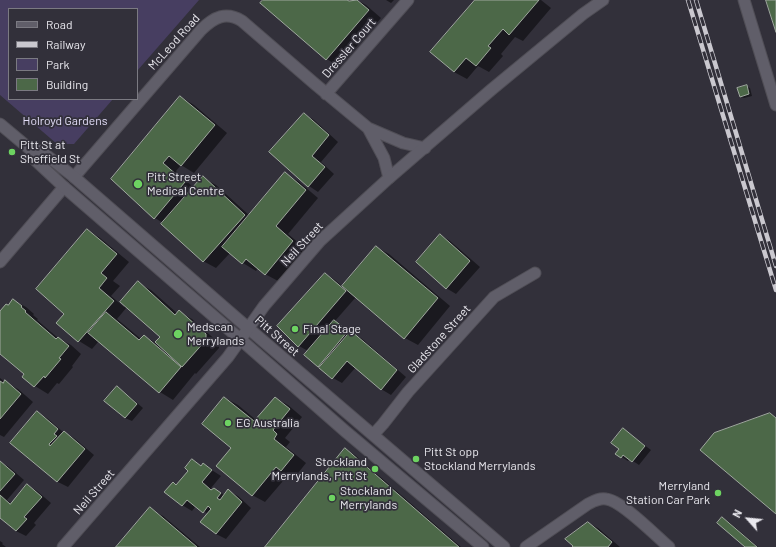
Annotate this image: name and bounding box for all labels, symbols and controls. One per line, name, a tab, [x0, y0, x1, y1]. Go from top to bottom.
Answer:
legend	[8, 8, 138, 100]
street label: McLeod Road	[145, 11, 203, 73]
street label: Dressler Court	[319, 15, 379, 81]
text: Road	[46, 17, 73, 31]
text: Railway	[46, 37, 85, 51]
text: Park	[46, 57, 70, 71]
text: Building	[46, 77, 88, 91]
park label: Holroyd Gardens	[23, 114, 107, 128]
place label: Pitt St at Sheffield St	[20, 138, 80, 166]
marker: Pitt St at Sheffield St	[7, 147, 17, 157]
place label: Pitt Street Medical Centre	[147, 170, 224, 198]
marker: Pitt Street Medical Centre	[132, 178, 144, 190]
street label: Neil Street	[278, 219, 326, 269]
street label: Gladstone Street	[404, 302, 474, 376]
street label: Pitt Street	[252, 313, 302, 359]
place label: Medscan Merrylands	[187, 320, 244, 348]
place label: Final Stage	[303, 322, 361, 336]
marker: Final Stage	[290, 324, 300, 334]
marker: Medscan Merrylands	[172, 328, 184, 340]
place label: EG Australia	[236, 416, 299, 430]
marker: EG Australia	[223, 418, 233, 428]
place label: Pitt St opp Stockland Merrylands	[424, 445, 535, 473]
marker: Pitt St opp Stockland Merrylands	[411, 454, 421, 464]
place label: Stockland Merrylands, Pitt St	[272, 455, 367, 483]
marker: Stockland Merrylands, Pitt St	[370, 464, 380, 474]
street label: Neil Street	[70, 466, 118, 518]
place label: Merryland Station Car Park	[626, 479, 710, 507]
place label: Stockland Merrylands	[340, 484, 397, 512]
marker: Merryland Station Car Park	[713, 488, 723, 498]
marker: Stockland Merrylands	[327, 493, 337, 503]
north arrow	[728, 499, 768, 539]
text: N	[729, 507, 744, 520]

